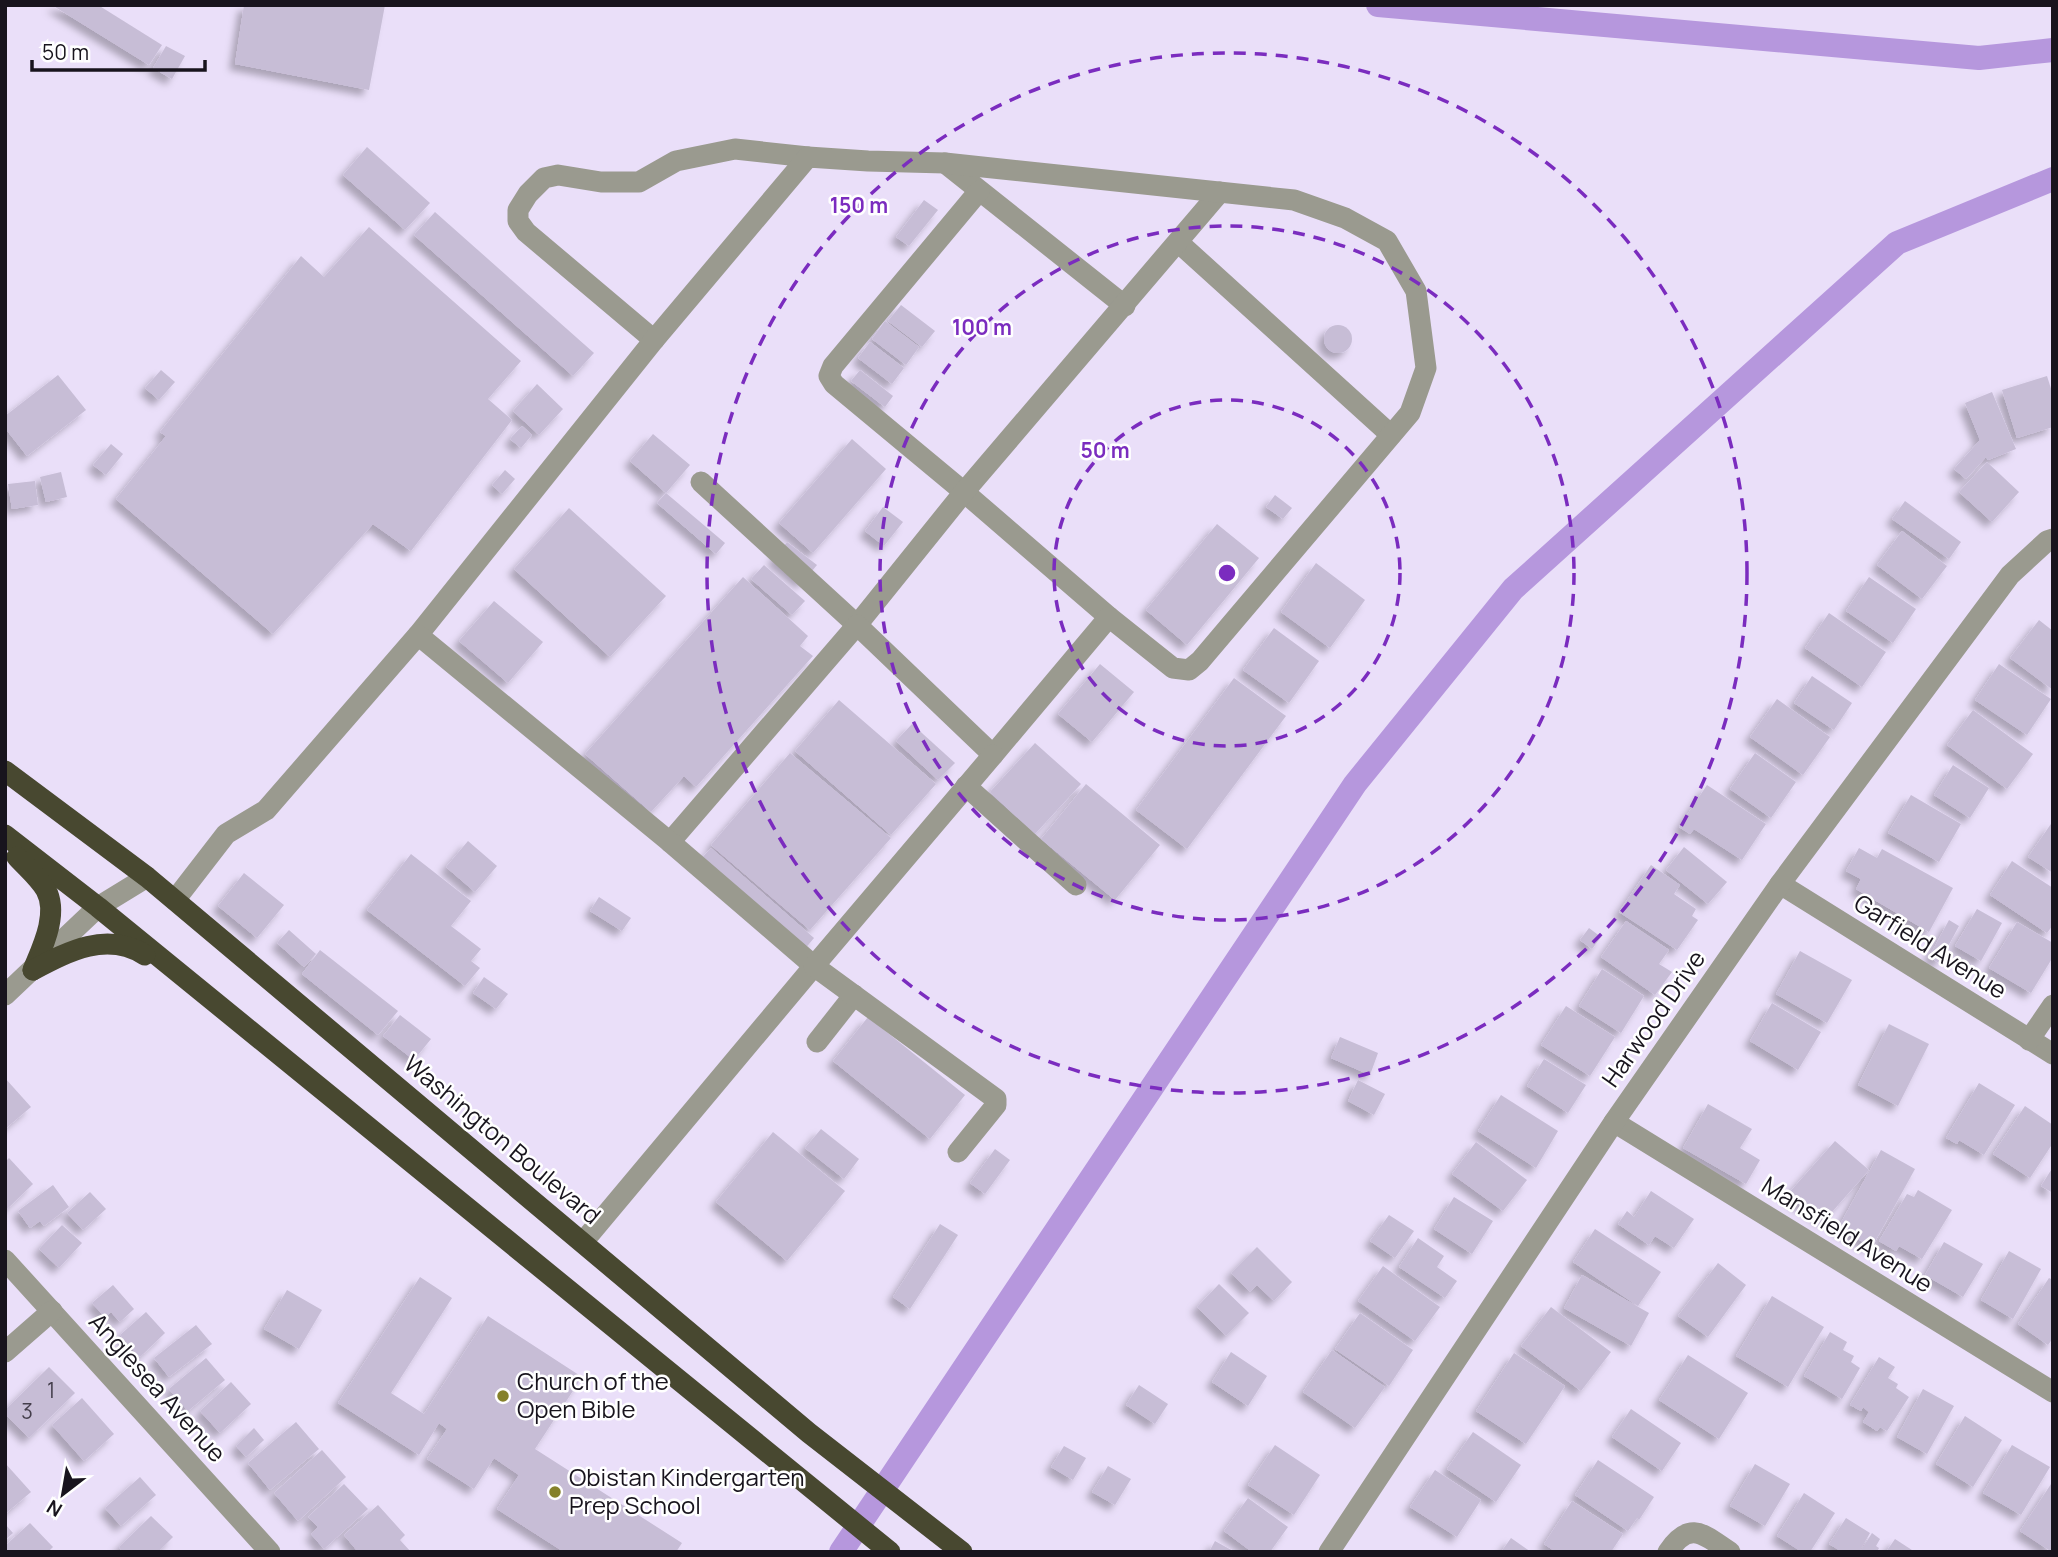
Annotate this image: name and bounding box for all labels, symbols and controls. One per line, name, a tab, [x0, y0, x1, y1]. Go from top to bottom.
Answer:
scale bar	[32, 28, 205, 72]
text: 50 m	[42, 38, 89, 66]
text: 150 m	[830, 191, 888, 219]
text: 100 m	[952, 313, 1012, 341]
text: 50 m	[1080, 436, 1130, 464]
centre of rings	[1215, 561, 1239, 585]
street label: Garfield Avenue	[1848, 886, 2013, 1006]
street label: Harwood Drive	[1593, 943, 1712, 1093]
street label: Washington Boulevard	[397, 1047, 608, 1231]
street label: Mansfield Avenue	[1756, 1168, 1940, 1300]
street label: Anglesea Avenue	[82, 1305, 234, 1469]
place label: Church of the Open Bible	[517, 1364, 669, 1425]
house number: 1	[47, 1376, 55, 1404]
marker: Church of the Open Bible	[495, 1388, 511, 1404]
house number: 3	[21, 1397, 33, 1425]
north arrow	[28, 1459, 98, 1529]
place label: Obistan Kindergarten Prep School	[569, 1460, 804, 1521]
marker: Obistan Kindergarten Prep School	[547, 1484, 563, 1500]
text: N	[42, 1494, 67, 1523]

